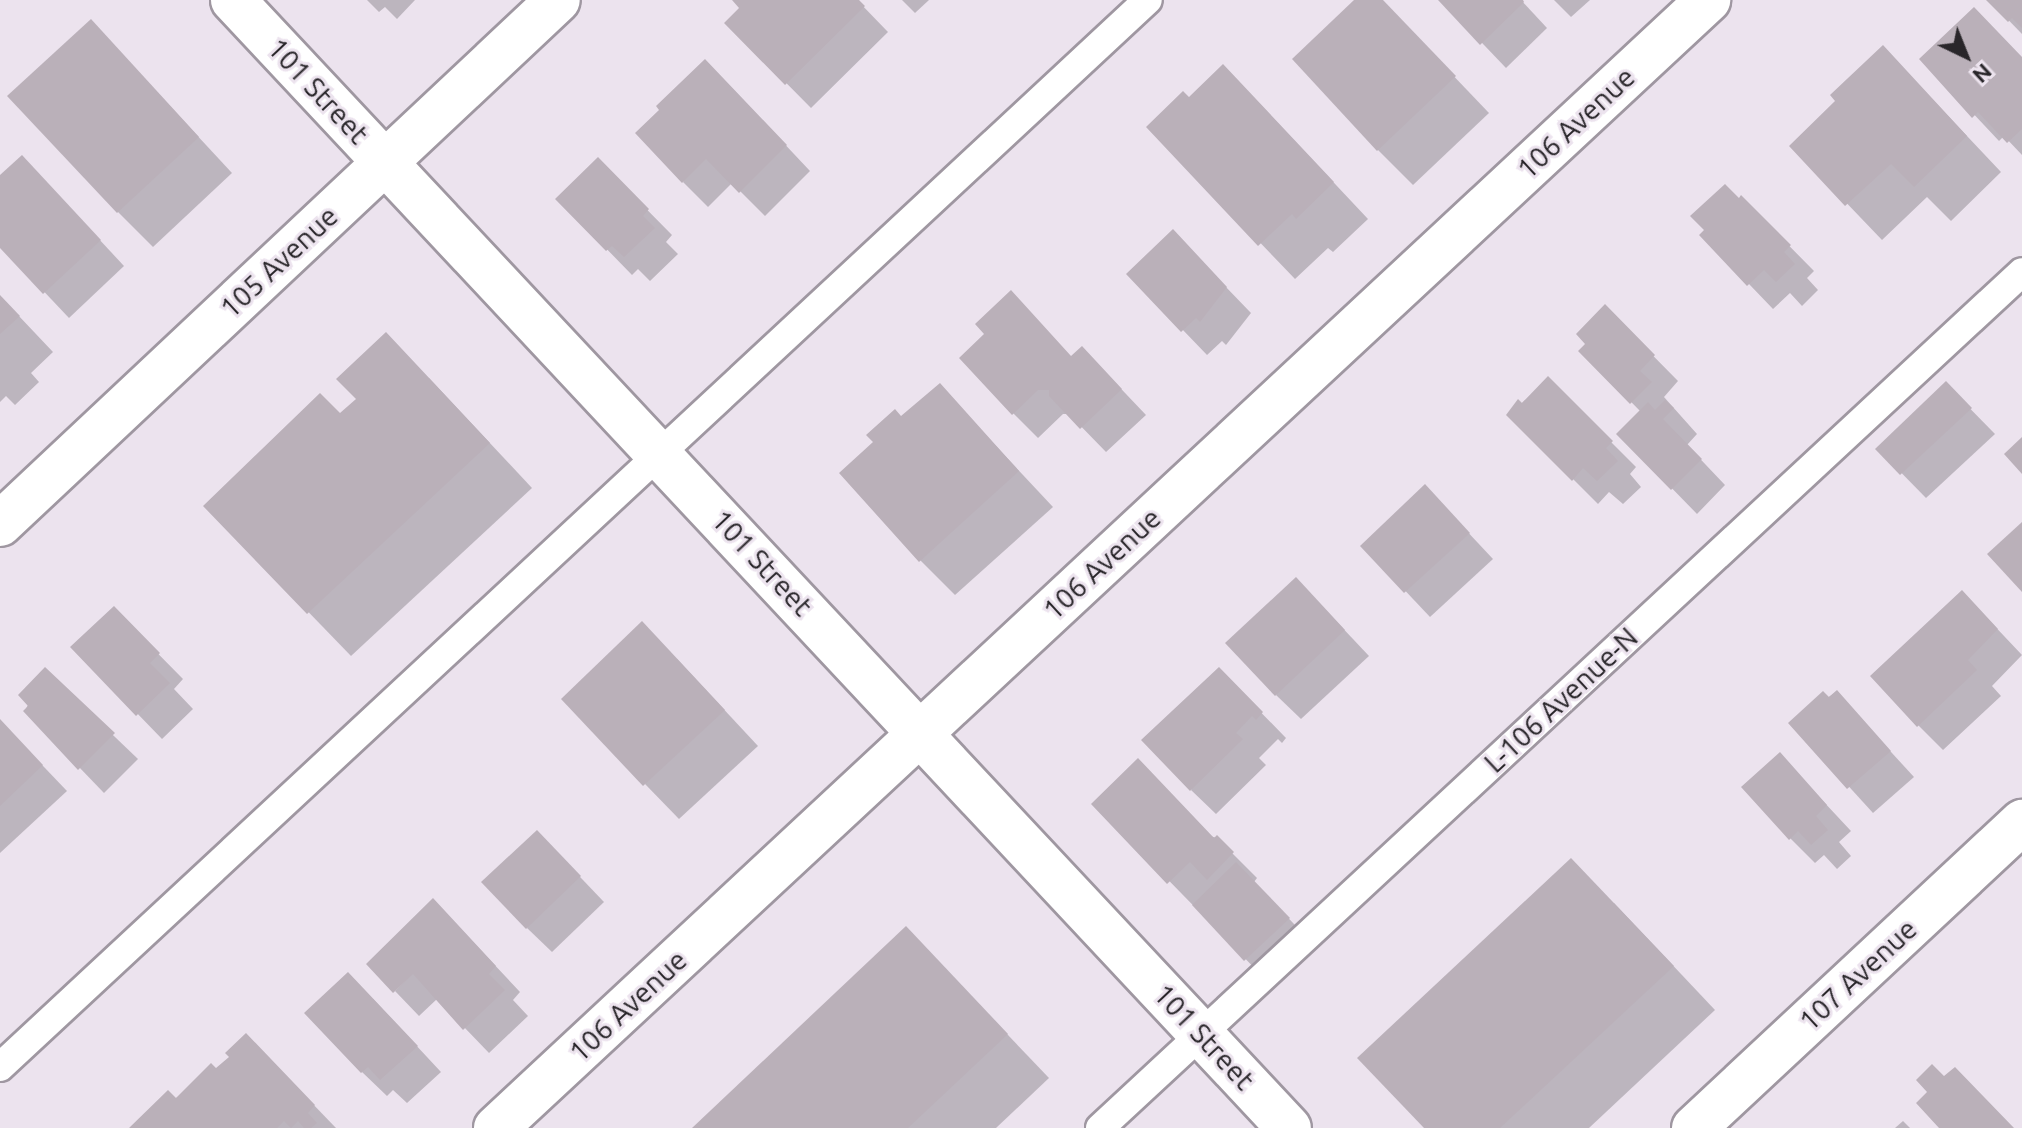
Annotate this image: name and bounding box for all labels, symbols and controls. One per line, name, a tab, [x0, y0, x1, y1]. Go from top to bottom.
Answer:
north arrow	[1926, 16, 2006, 96]
street label: 101 Street	[261, 31, 375, 151]
text: N	[1968, 59, 1997, 89]
street label: 106 Avenue	[1510, 60, 1642, 186]
street label: 105 Avenue	[213, 199, 345, 325]
street label: 106 Avenue	[1036, 501, 1168, 627]
street label: 101 Street	[705, 503, 819, 623]
street label: L-106 Avenue-N	[1477, 621, 1645, 779]
street label: 107 Avenue	[1792, 912, 1924, 1038]
street label: 106 Avenue	[562, 943, 694, 1069]
street label: 101 Street	[1147, 977, 1261, 1097]

